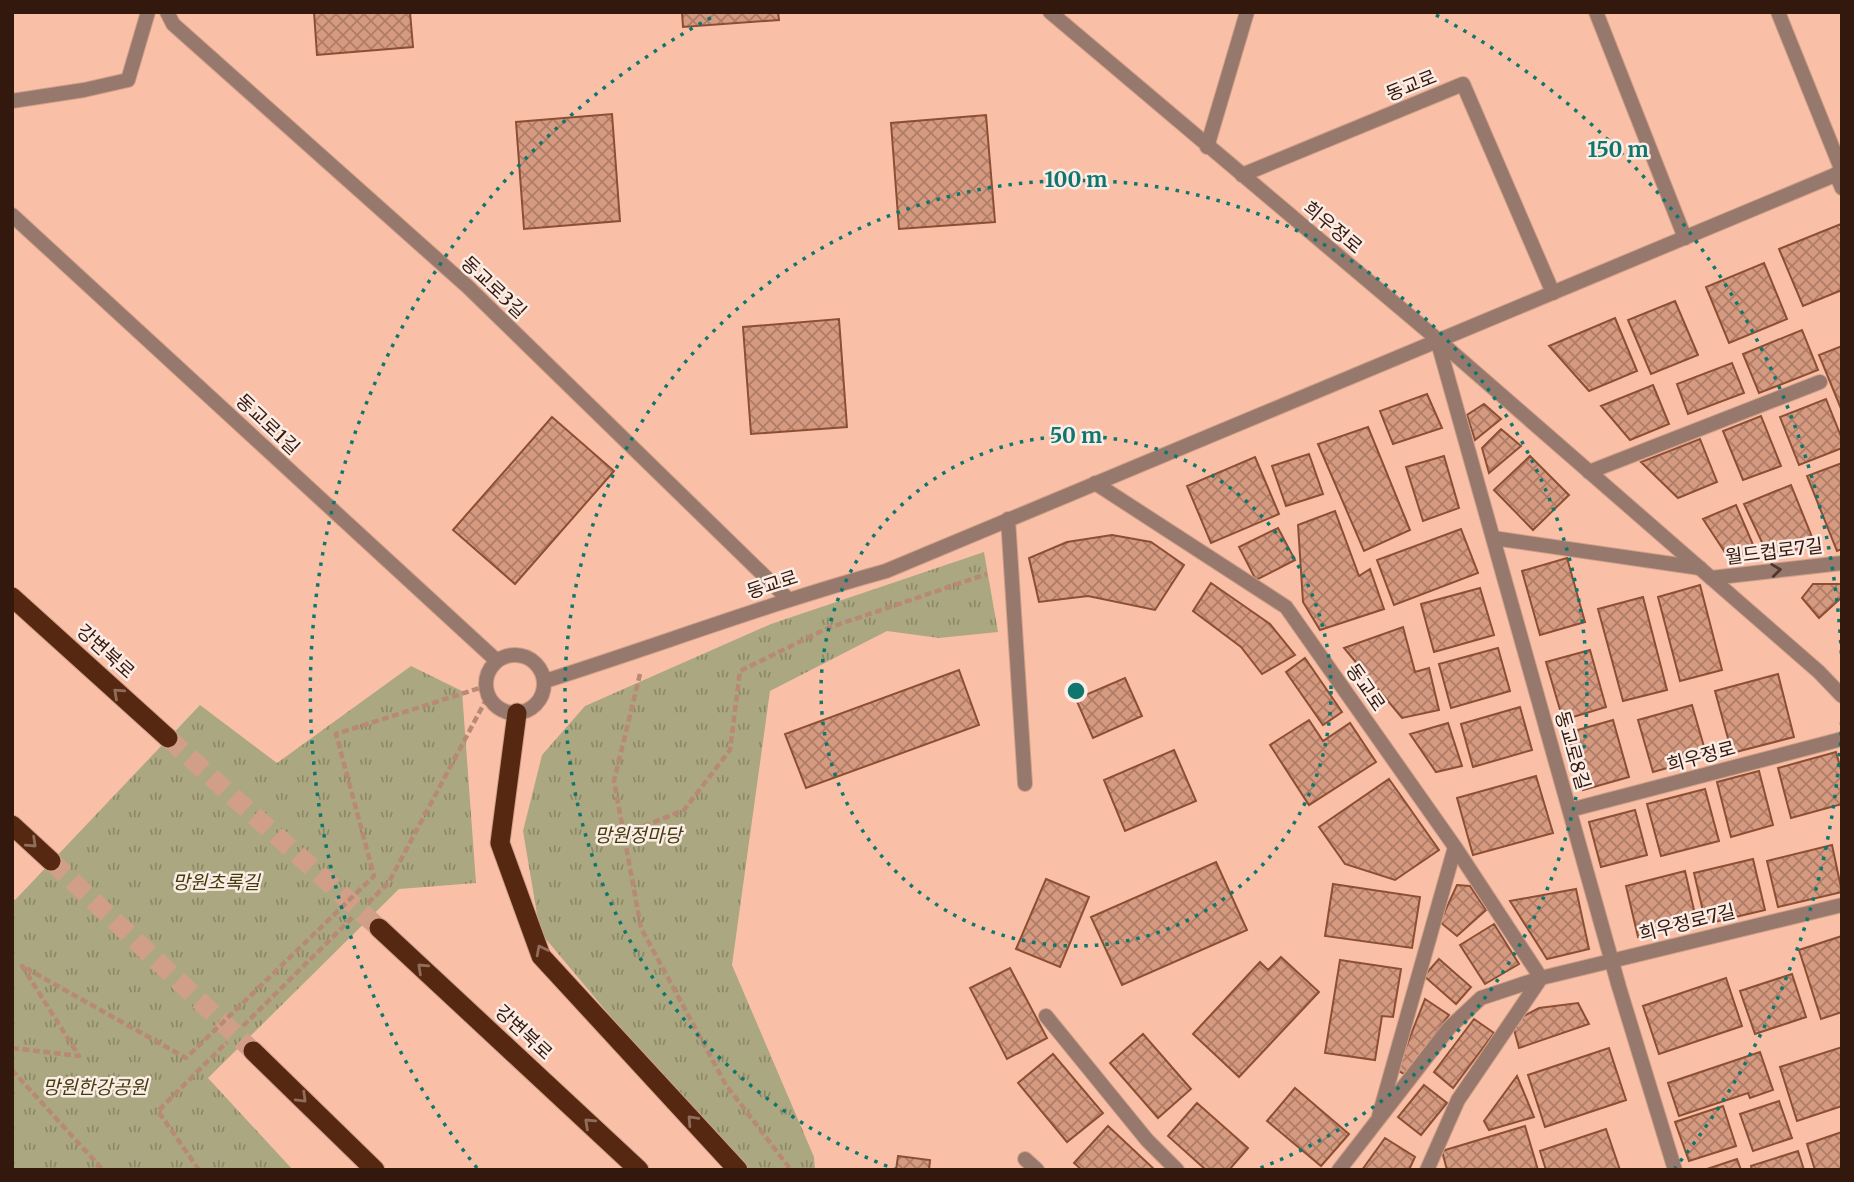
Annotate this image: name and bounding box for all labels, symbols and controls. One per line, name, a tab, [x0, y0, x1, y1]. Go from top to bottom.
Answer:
street label: 동교로	[1382, 64, 1440, 106]
text: 150 m	[1587, 136, 1649, 163]
text: 100 m	[1045, 166, 1107, 193]
street label: 희우정로	[1299, 195, 1367, 259]
street label: 동교로3길	[456, 251, 532, 323]
street label: 동교로1길	[231, 388, 305, 460]
text: 50 m	[1050, 422, 1102, 449]
street label: 월드컵로7길	[1724, 533, 1824, 569]
one-way arrow	[1771, 563, 1782, 578]
street label: 동교로	[743, 564, 801, 604]
street label: 강변북로	[72, 619, 140, 683]
street label: 동교로	[1341, 659, 1391, 715]
centre of rings	[1064, 679, 1088, 703]
one-way arrow	[113, 688, 126, 701]
street label: 동교로8길	[1550, 708, 1596, 792]
street label: 희우정로	[1664, 735, 1738, 777]
park label: 망원정마당	[594, 823, 684, 847]
one-way arrow	[24, 835, 37, 848]
park label: 망원초록길	[172, 870, 261, 894]
street label: 희우정로7길	[1636, 898, 1738, 946]
one-way arrow	[535, 945, 549, 958]
one-way arrow	[417, 964, 430, 976]
street label: 강변북로	[490, 999, 558, 1065]
park label: 망원한강공원	[43, 1075, 149, 1099]
one-way arrow	[294, 1090, 307, 1103]
one-way arrow	[688, 1115, 700, 1128]
one-way arrow	[584, 1119, 597, 1132]

